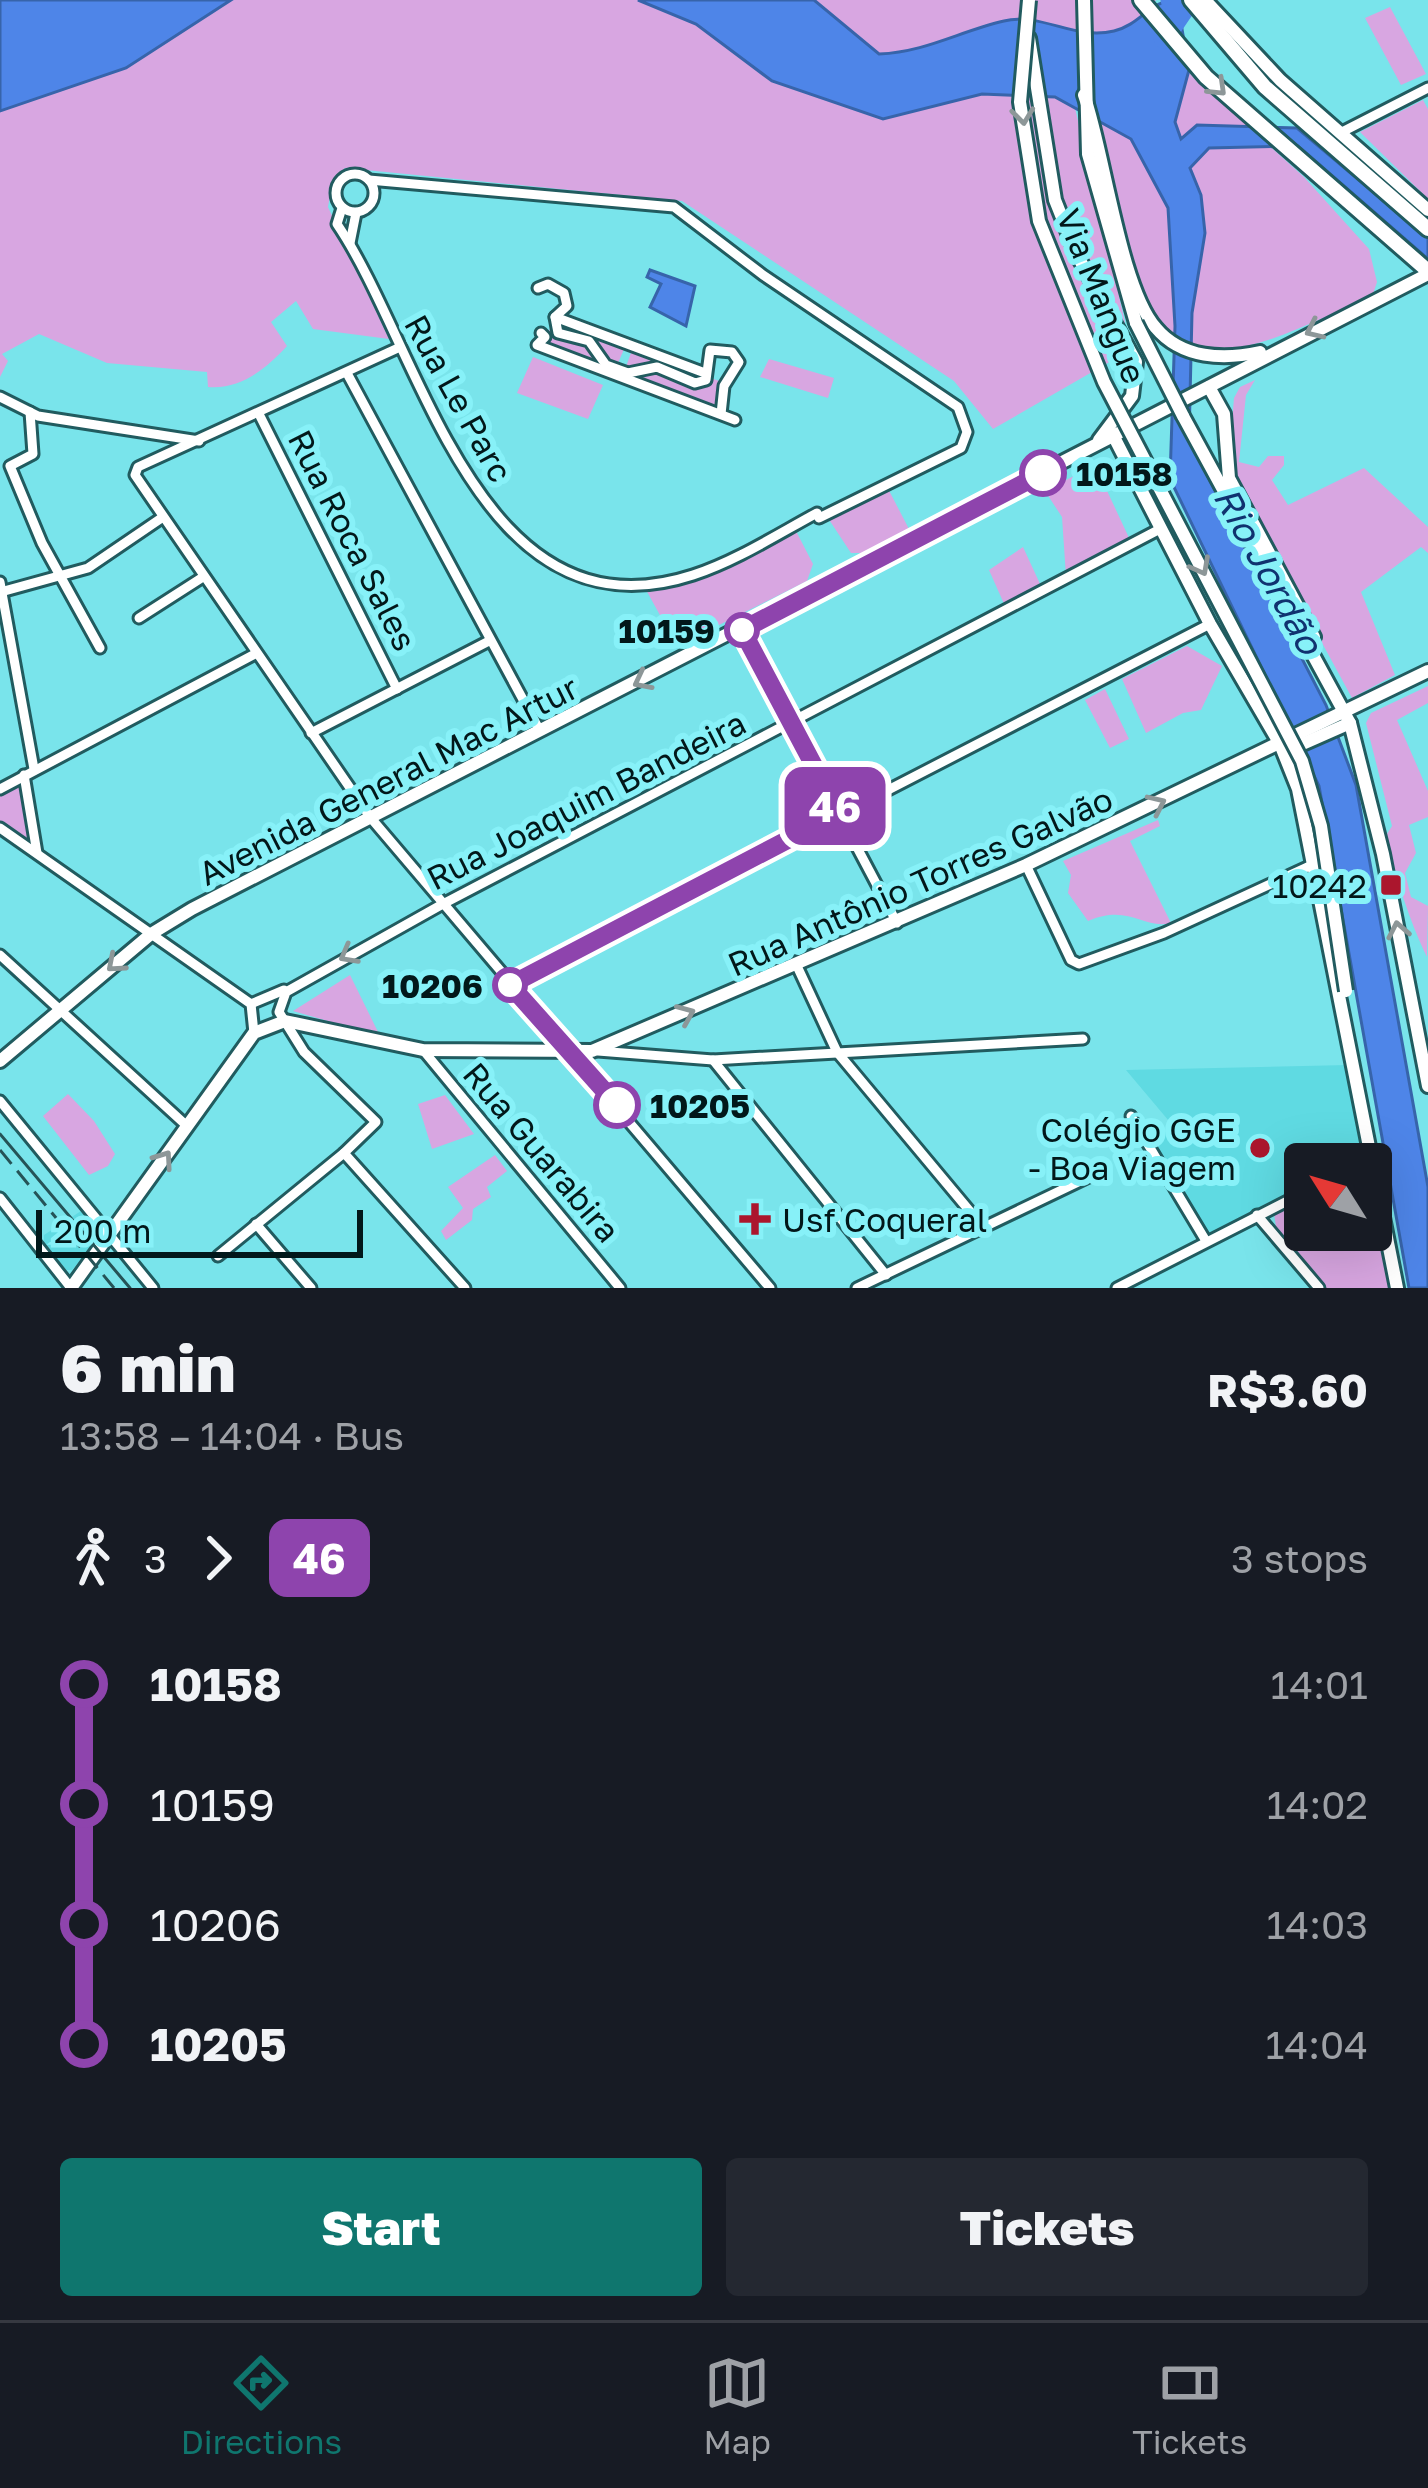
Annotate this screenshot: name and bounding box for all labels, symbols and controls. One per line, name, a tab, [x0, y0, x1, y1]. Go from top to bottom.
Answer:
one-way arrow	[1204, 74, 1226, 96]
one-way arrow	[1009, 106, 1035, 126]
street label: Via Mangue	[1049, 203, 1155, 389]
street label: Rua Le Parc	[397, 308, 521, 488]
one-way arrow	[1305, 316, 1326, 339]
street label: Rua Roca Sales	[281, 423, 425, 657]
marker: 10158	[1021, 451, 1065, 495]
place label: 10158	[1076, 454, 1173, 493]
water label: Rio Jordão	[1206, 479, 1334, 663]
one-way arrow	[1187, 554, 1210, 575]
place label: 10159	[618, 611, 715, 650]
marker: 10159	[726, 614, 758, 646]
one-way arrow	[633, 666, 655, 689]
street label: Avenida General Mac Artur	[192, 667, 584, 893]
street label: Rua Joaquim Bandeira	[420, 703, 752, 897]
line badge: 46	[781, 767, 889, 845]
street label: Rua Antônio Torres Galvão	[722, 778, 1118, 984]
text: 46	[809, 781, 861, 831]
one-way arrow	[1145, 795, 1166, 818]
place label: 10242	[1272, 866, 1367, 905]
marker: 10242	[1378, 872, 1404, 898]
one-way arrow	[1386, 920, 1412, 940]
one-way arrow	[340, 941, 361, 964]
one-way arrow	[107, 950, 129, 972]
place label: 10206	[382, 966, 483, 1005]
marker: 10206	[494, 969, 526, 1001]
one-way arrow	[673, 1005, 695, 1029]
street label: Rua Guarabira	[456, 1054, 628, 1250]
marker: 10205	[595, 1083, 639, 1127]
place label: 10205	[650, 1086, 750, 1125]
place label: Colégio GGE - Boa Viagem	[1028, 1110, 1236, 1187]
marker: Colégio GGE - Boa Viagem	[1247, 1135, 1273, 1161]
north arrow	[1284, 1143, 1392, 1251]
map controls	[1284, 1143, 1392, 1251]
one-way arrow	[150, 1150, 172, 1172]
place label: Usf Coqueral	[782, 1200, 987, 1239]
marker: Usf Coqueral	[739, 1203, 771, 1235]
scale bar	[36, 1204, 363, 1257]
text: 200 m	[54, 1211, 152, 1250]
text: 6 min	[60, 1327, 236, 1407]
text: R$3.60	[1207, 1363, 1368, 1417]
text: 13:58 – 14:04 · Bus	[60, 1412, 404, 1459]
icon: walk	[60, 1525, 126, 1591]
icon: forward	[185, 1525, 251, 1591]
text: 46	[293, 1533, 346, 1583]
text: 3	[144, 1535, 167, 1582]
text: 3 stops	[1231, 1535, 1368, 1582]
text: 10158	[150, 1657, 282, 1711]
text: 14:01	[1270, 1661, 1368, 1708]
text: 10159	[150, 1777, 275, 1831]
text: 14:02	[1267, 1781, 1368, 1828]
text: 10206	[150, 1897, 281, 1951]
text: 14:03	[1267, 1901, 1368, 1948]
text: 10205	[150, 2017, 287, 2071]
text: 14:04	[1266, 2021, 1368, 2068]
button: Start	[60, 2158, 702, 2296]
button: Tickets	[726, 2158, 1368, 2296]
tab: Directions	[181, 2350, 342, 2461]
tab: Map	[703, 2350, 771, 2461]
tab: Tickets	[1132, 2350, 1247, 2461]

